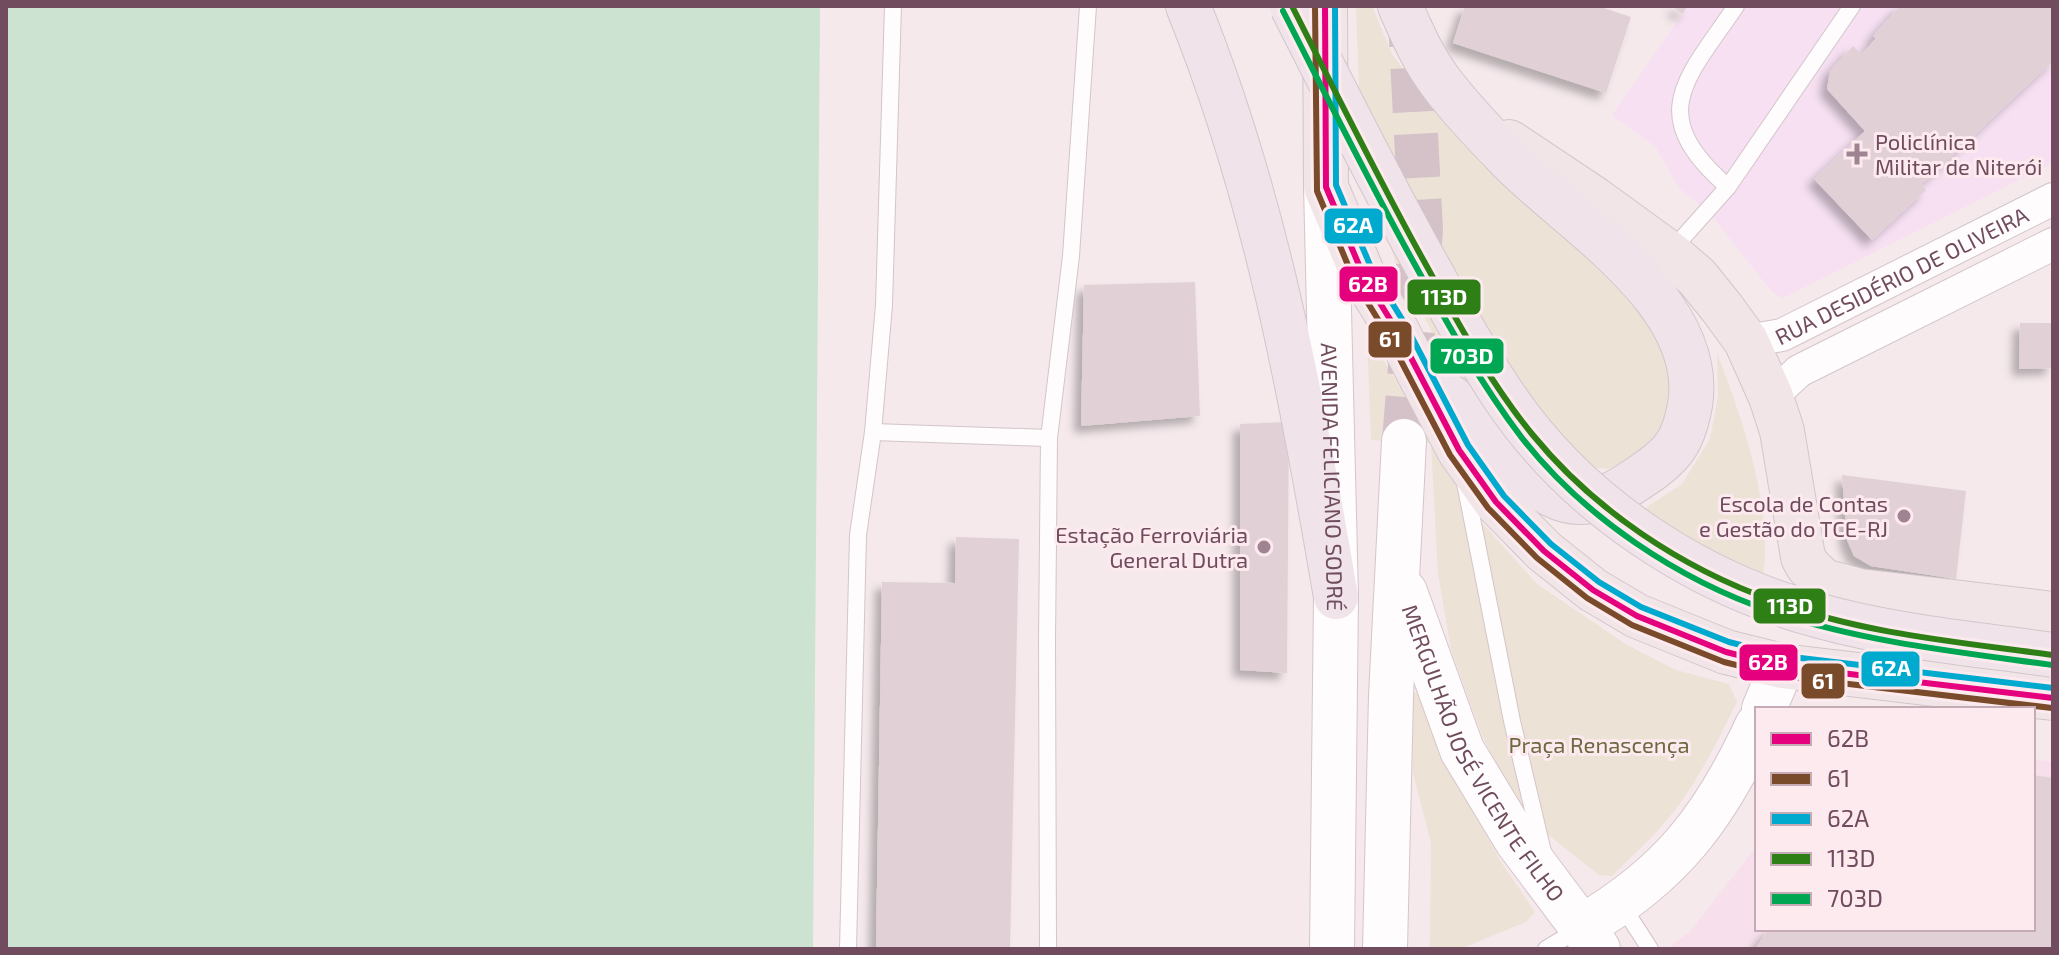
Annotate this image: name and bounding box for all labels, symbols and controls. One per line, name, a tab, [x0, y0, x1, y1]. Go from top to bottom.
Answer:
place label: Policlínica Militar de Niterói	[1875, 128, 2042, 179]
marker: Policlínica Militar de Niterói	[1846, 143, 1868, 165]
street label: RUA DESIDÉRIO DE OLIVEIRA	[1771, 201, 2032, 349]
line badge: 62A	[1323, 207, 1384, 245]
text: 62A	[1333, 211, 1374, 237]
line badge: 62B	[1338, 265, 1399, 303]
text: 62B	[1348, 270, 1388, 296]
line badge: 113D	[1406, 278, 1482, 316]
text: 113D	[1421, 283, 1467, 309]
line badge: 61	[1367, 320, 1413, 359]
text: 61	[1379, 325, 1401, 351]
line badge: 703D	[1429, 337, 1505, 375]
street label: AVENIDA FELICIANO SODRÉ	[1317, 342, 1349, 611]
text: 703D	[1441, 342, 1494, 368]
place label: Escola de Contas e Gestão do TCE-RJ	[1699, 490, 1888, 541]
marker: Escola de Contas e Gestão do TCE-RJ	[1895, 507, 1913, 525]
place label: Estação Ferroviária General Dutra	[1055, 521, 1248, 572]
marker: Estação Ferroviária General Dutra	[1255, 538, 1273, 556]
line badge: 113D	[1752, 587, 1827, 625]
text: 113D	[1767, 592, 1813, 618]
street label: MERGULHÃO JOSÉ VICENTE FILHO	[1398, 601, 1570, 906]
line badge: 62B	[1738, 643, 1799, 682]
text: 62B	[1748, 648, 1788, 674]
line badge: 62A	[1860, 650, 1921, 688]
text: 62A	[1871, 654, 1912, 680]
line badge: 61	[1800, 662, 1846, 700]
text: 61	[1812, 667, 1834, 693]
legend	[1755, 707, 2035, 931]
text: 62B	[1827, 723, 1869, 752]
park label: Praça Renascença	[1509, 731, 1689, 759]
text: 61	[1827, 763, 1850, 792]
text: 62A	[1827, 803, 1869, 832]
text: 113D	[1827, 843, 1875, 872]
text: 703D	[1827, 883, 1883, 912]

